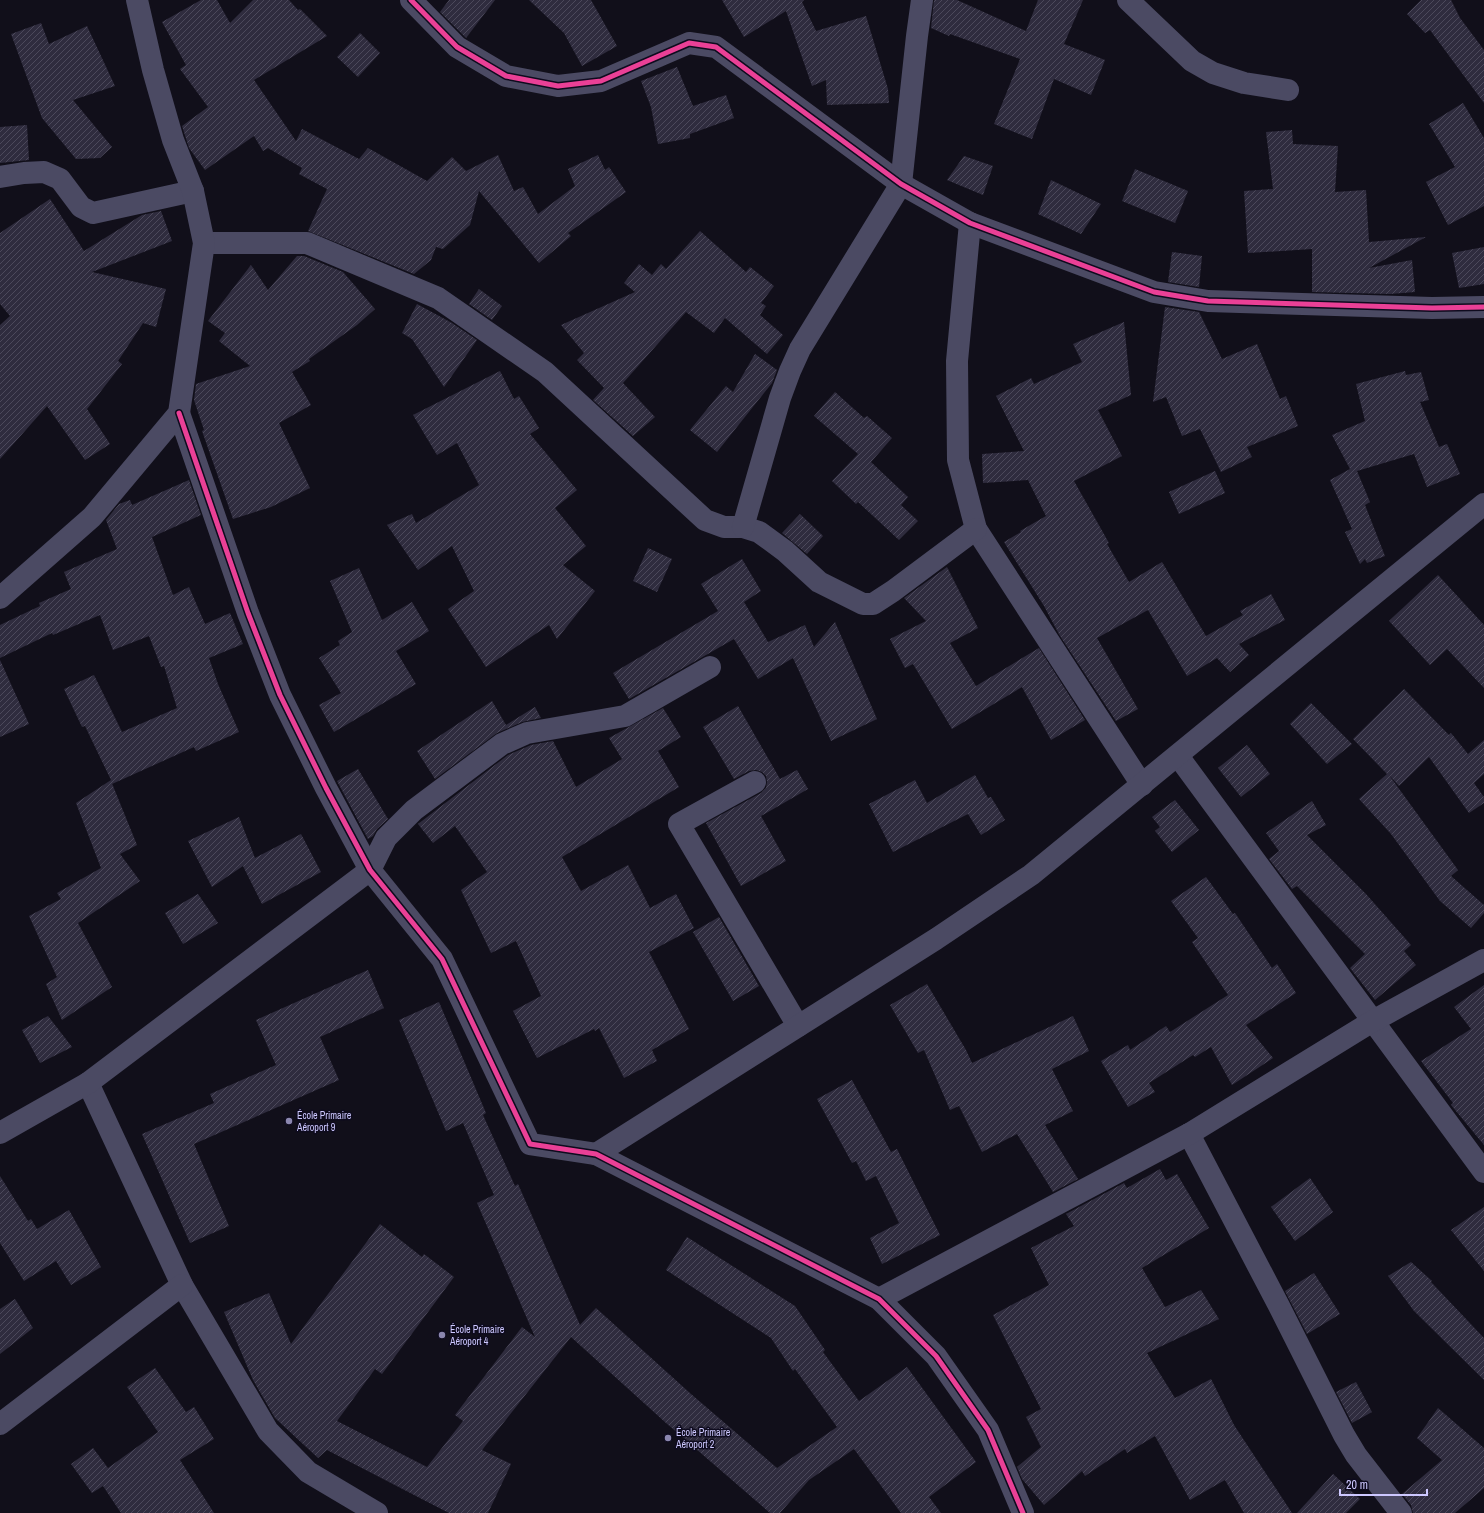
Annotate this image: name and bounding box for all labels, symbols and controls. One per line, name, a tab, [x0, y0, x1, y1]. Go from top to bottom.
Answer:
place label: École Primaire Aéroport 9	[296, 1109, 352, 1134]
marker: École Primaire Aéroport 9	[284, 1116, 294, 1126]
place label: École Primaire Aéroport 4	[449, 1323, 505, 1348]
marker: École Primaire Aéroport 4	[437, 1330, 447, 1340]
place label: École Primaire Aéroport 2	[675, 1426, 731, 1451]
marker: École Primaire Aéroport 2	[663, 1433, 673, 1443]
scale bar	[1340, 1471, 1427, 1497]
text: 20 m	[1346, 1477, 1368, 1493]

